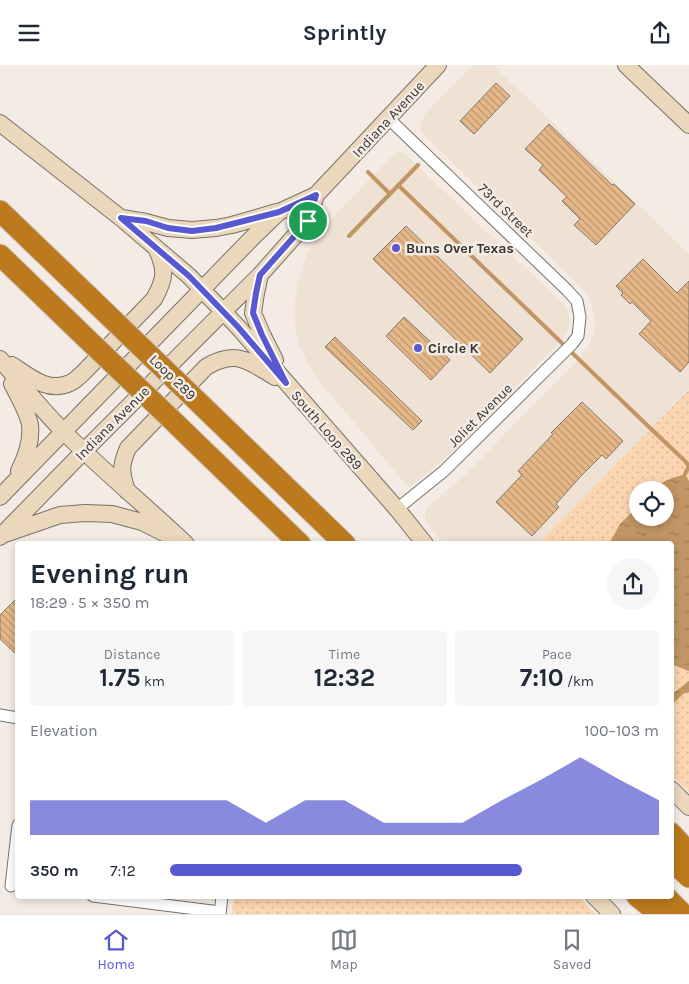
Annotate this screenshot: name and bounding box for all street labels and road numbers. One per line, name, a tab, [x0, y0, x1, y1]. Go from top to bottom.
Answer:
street label: Indiana Avenue	[349, 78, 428, 161]
street label: 73rd Street	[475, 180, 537, 241]
street label: Loop 289	[146, 351, 199, 404]
street label: Joliet Avenue	[445, 380, 516, 451]
street label: Indiana Avenue	[72, 383, 153, 464]
street label: South Loop 289	[287, 387, 366, 474]

